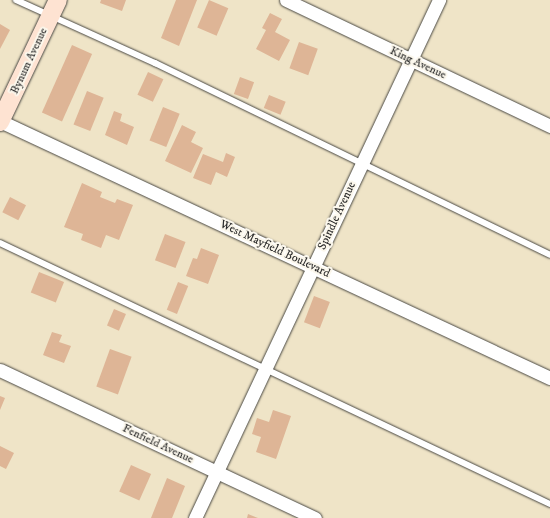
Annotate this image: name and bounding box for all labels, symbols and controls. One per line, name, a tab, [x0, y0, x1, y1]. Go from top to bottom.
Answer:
street label: Bynum Avenue	[7, 26, 51, 96]
street label: King Avenue	[387, 44, 449, 82]
street label: Spindle Avenue	[315, 180, 359, 252]
street label: West Mayfield Boulevard	[218, 217, 332, 281]
street label: Fenfield Avenue	[120, 421, 196, 467]

